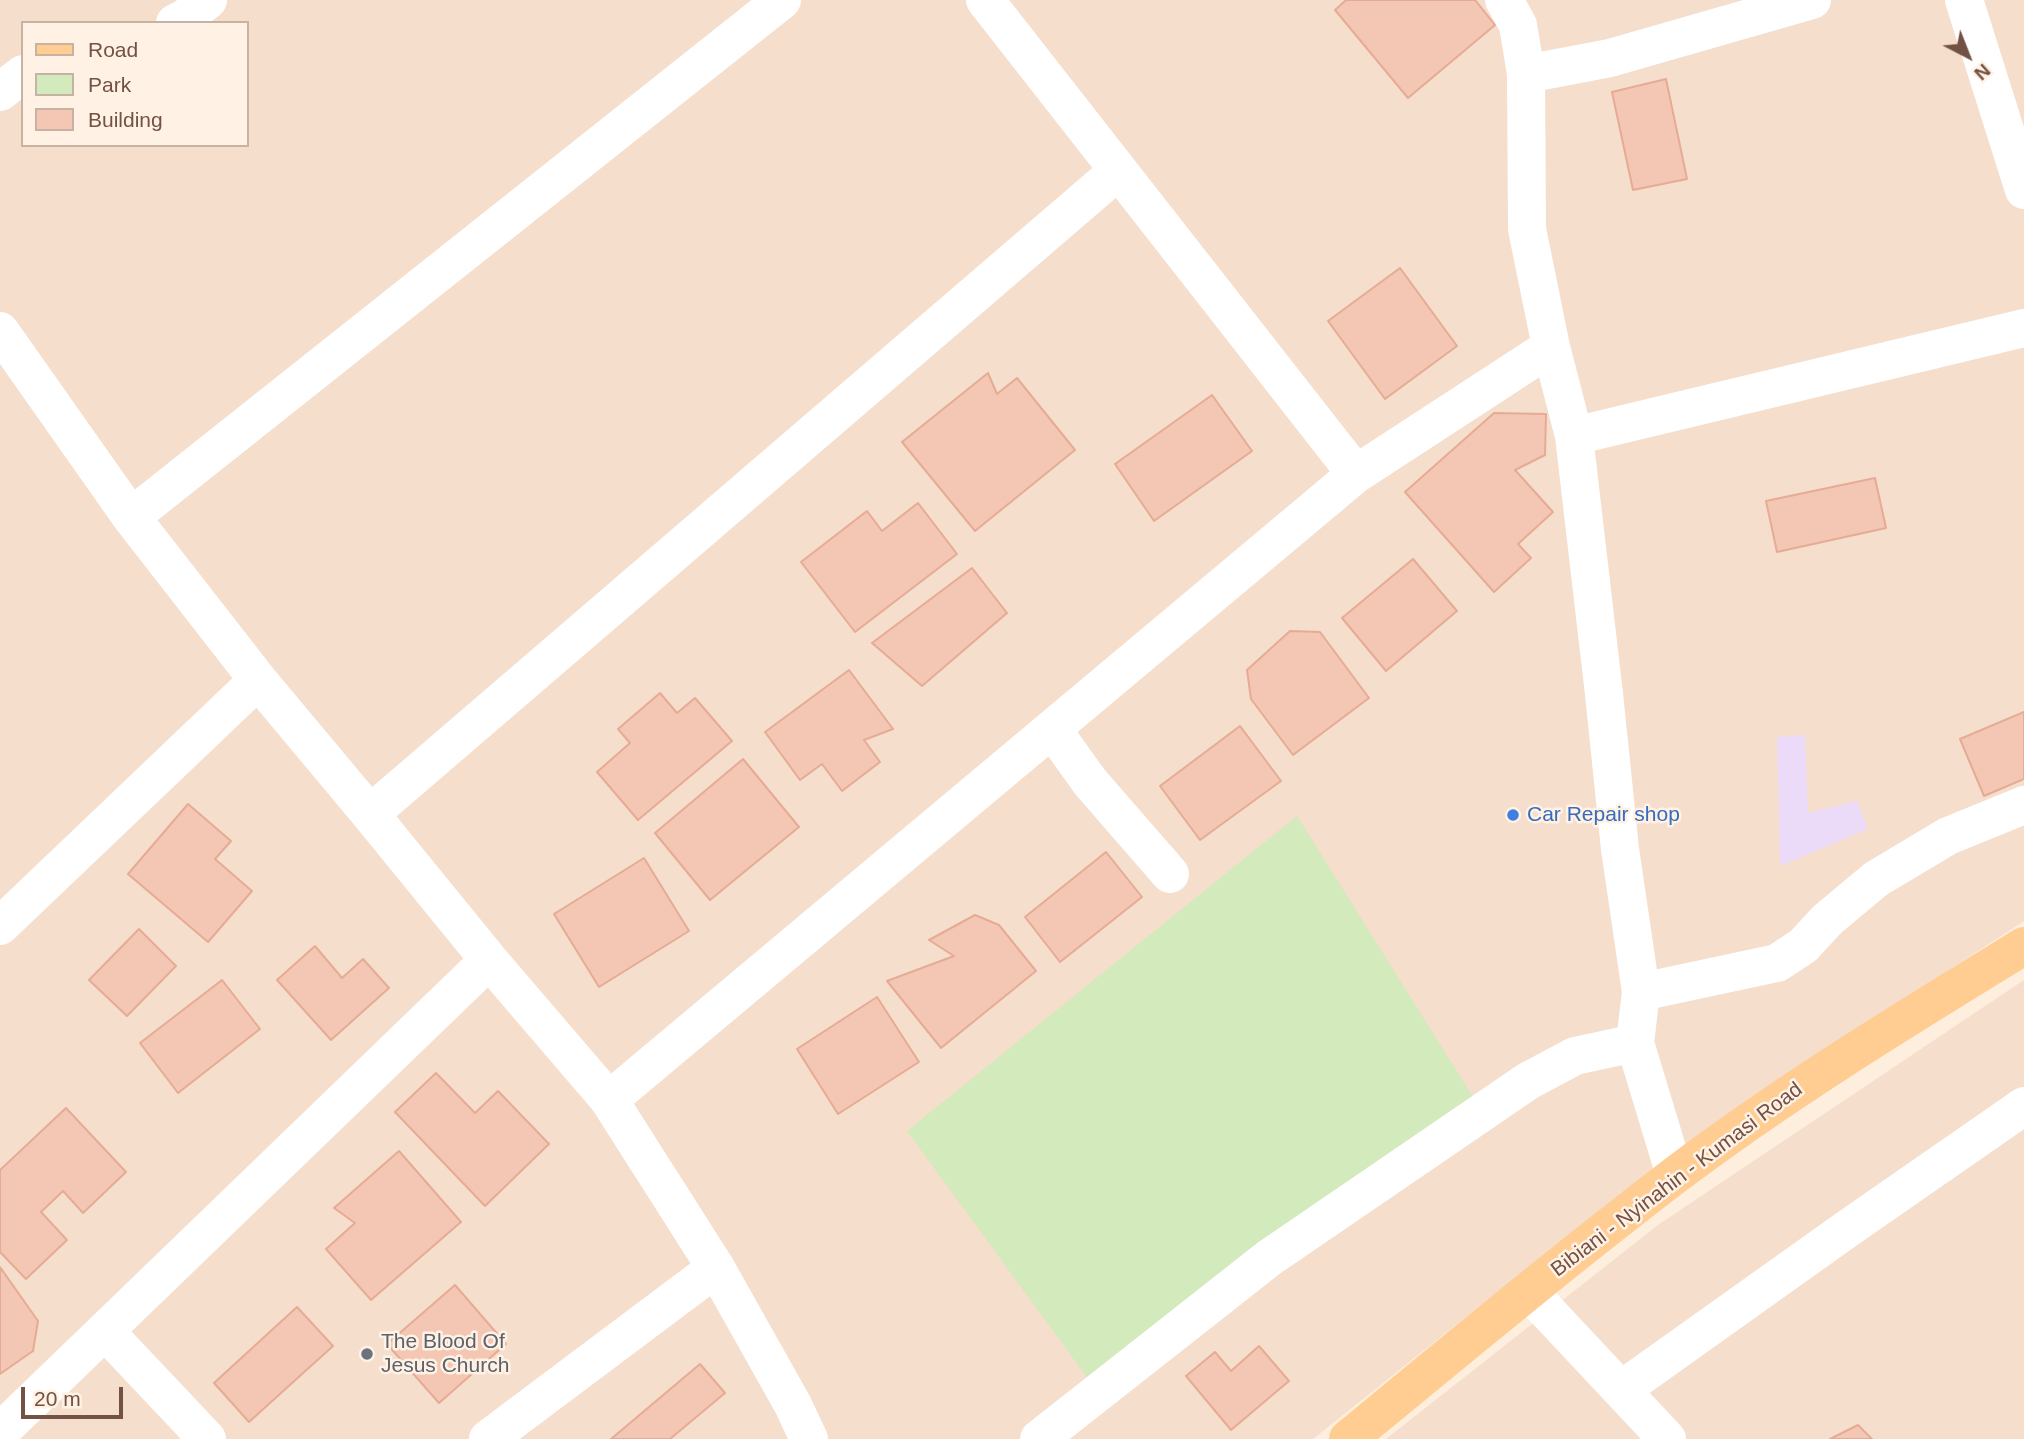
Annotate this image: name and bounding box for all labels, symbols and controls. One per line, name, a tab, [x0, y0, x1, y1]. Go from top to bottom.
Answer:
legend	[21, 21, 248, 147]
north arrow	[1933, 21, 2003, 91]
text: Road	[88, 38, 138, 61]
text: N	[1970, 60, 1995, 84]
text: Park	[88, 73, 131, 96]
text: Building	[88, 108, 163, 131]
place label: Car Repair shop	[1527, 802, 1680, 828]
marker: Car Repair shop	[1505, 807, 1521, 823]
street label: Bibiani - Nyinahin - Kumasi Road	[1546, 1077, 1808, 1283]
place label: The Blood Of Jesus Church	[381, 1329, 509, 1379]
marker: The Blood Of Jesus Church	[359, 1346, 375, 1362]
scale bar	[24, 1372, 126, 1416]
text: 20 m	[34, 1387, 81, 1410]

